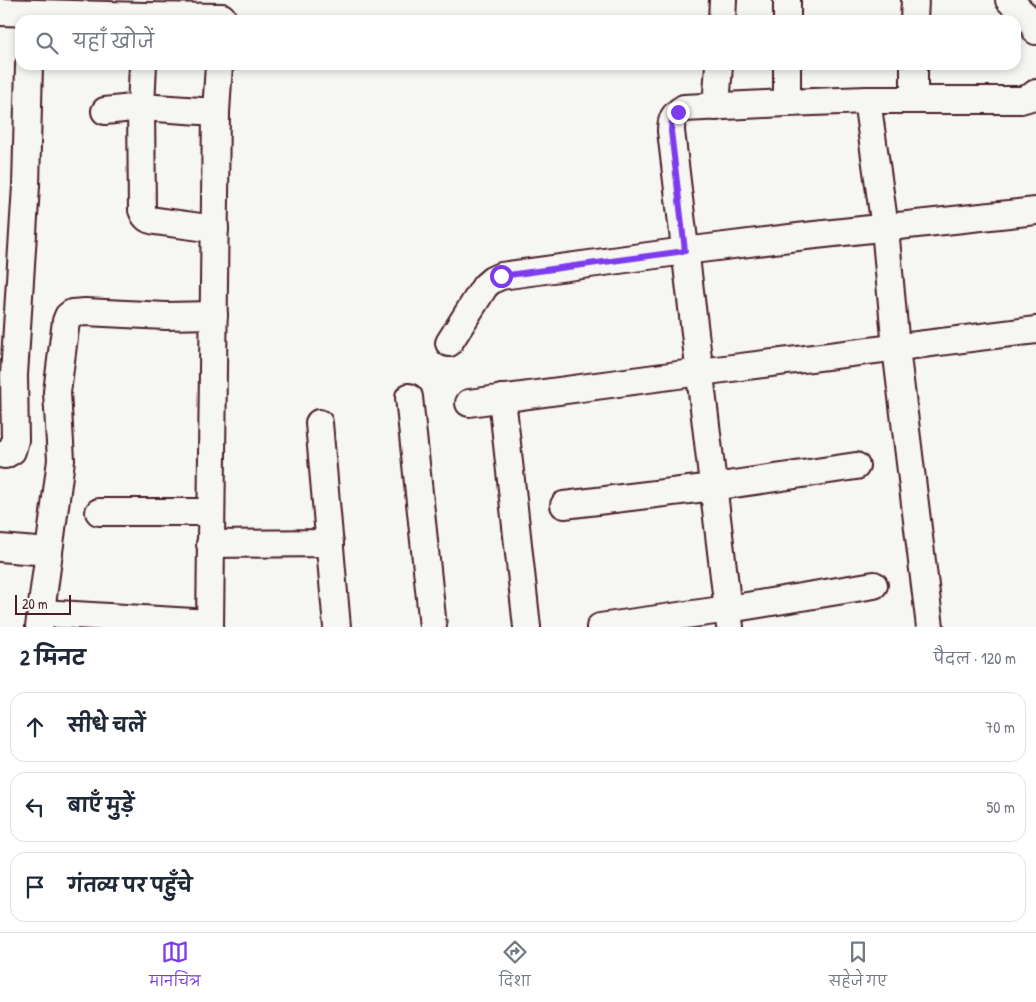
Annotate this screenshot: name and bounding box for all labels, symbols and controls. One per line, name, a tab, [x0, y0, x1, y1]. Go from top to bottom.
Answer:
search box	[15, 15, 1021, 70]
text: यहाँ खोजें	[73, 28, 154, 54]
icon: search	[33, 29, 61, 57]
route end	[667, 101, 690, 124]
route start	[490, 265, 513, 288]
scale bar	[15, 592, 71, 615]
text: 20 m	[22, 594, 48, 613]
text: 2 मिनट	[20, 643, 86, 672]
text: पैदल · 120 m	[933, 647, 1016, 669]
text: सीधे चलें	[68, 712, 145, 738]
icon: ahead	[21, 713, 49, 741]
text: 70 m	[985, 716, 1015, 738]
text: बाएँ मुड़ें	[68, 792, 134, 818]
icon: left	[21, 793, 49, 821]
text: 50 m	[987, 796, 1015, 818]
text: गंतव्य पर पहुँचे	[68, 872, 192, 898]
icon: arrive	[21, 873, 49, 901]
tab: मानचित्र	[149, 938, 201, 997]
tab: दिशा	[499, 938, 531, 997]
tab: सहेजे गए	[829, 938, 887, 997]

